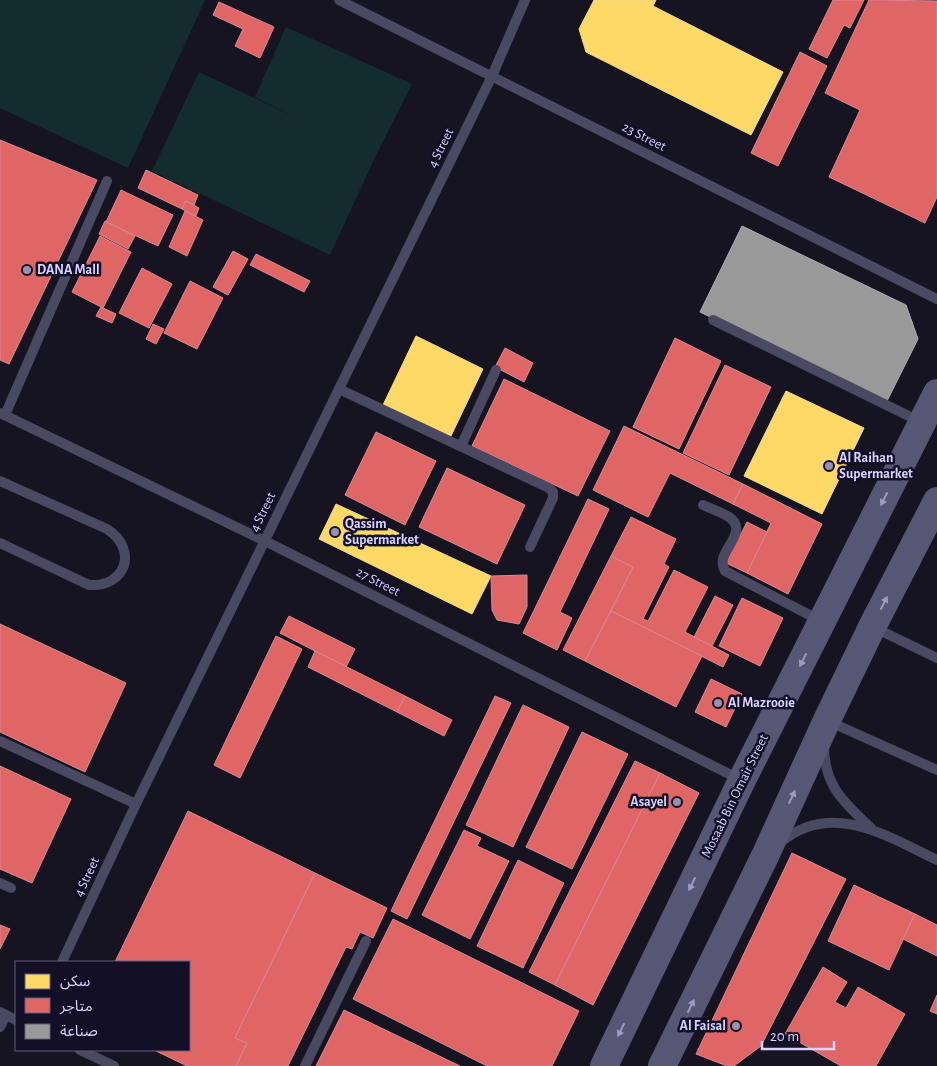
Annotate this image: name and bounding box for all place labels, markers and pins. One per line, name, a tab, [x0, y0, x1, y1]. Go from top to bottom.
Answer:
place label: DANA Mall	[37, 263, 100, 277]
marker: DANA Mall	[21, 264, 33, 276]
place label: Al Raihan Supermarket	[839, 451, 913, 481]
marker: Al Raihan Supermarket	[823, 460, 835, 472]
place label: Qassim Supermarket	[345, 517, 419, 547]
marker: Qassim Supermarket	[329, 526, 341, 538]
place label: Al Mazrooie	[728, 696, 795, 710]
marker: Al Mazrooie	[712, 697, 724, 709]
place label: Asayel	[630, 795, 667, 809]
marker: Asayel	[671, 796, 683, 808]
place label: Al Faisal	[679, 1019, 726, 1033]
marker: Al Faisal	[730, 1020, 742, 1032]

